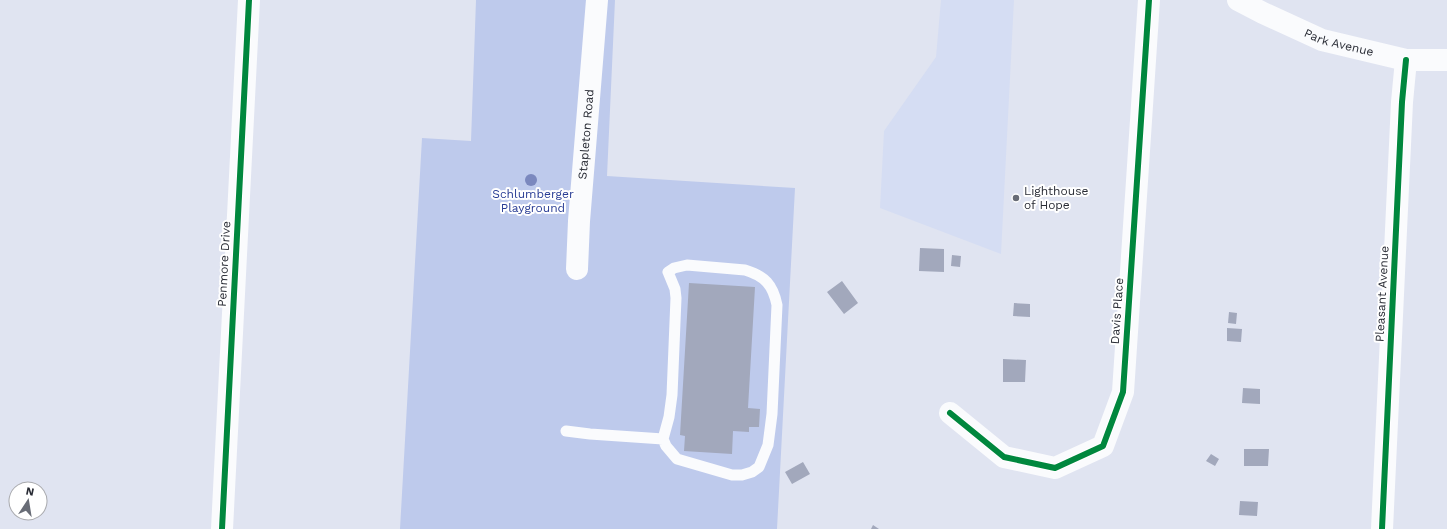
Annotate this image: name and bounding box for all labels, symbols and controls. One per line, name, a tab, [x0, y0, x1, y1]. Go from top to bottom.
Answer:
street label: Park Avenue	[1302, 26, 1375, 59]
street label: Stapleton Road	[575, 89, 597, 180]
place label: Lighthouse of Hope	[1024, 184, 1088, 212]
park label: Schlumberger Playground	[492, 187, 574, 215]
marker: Lighthouse of Hope	[1011, 193, 1021, 203]
street label: Penmore Drive	[215, 221, 233, 307]
street label: Pleasant Avenue	[1372, 246, 1392, 342]
street label: Davis Place	[1108, 277, 1126, 345]
north arrow	[8, 481, 48, 521]
text: N	[25, 485, 35, 499]

